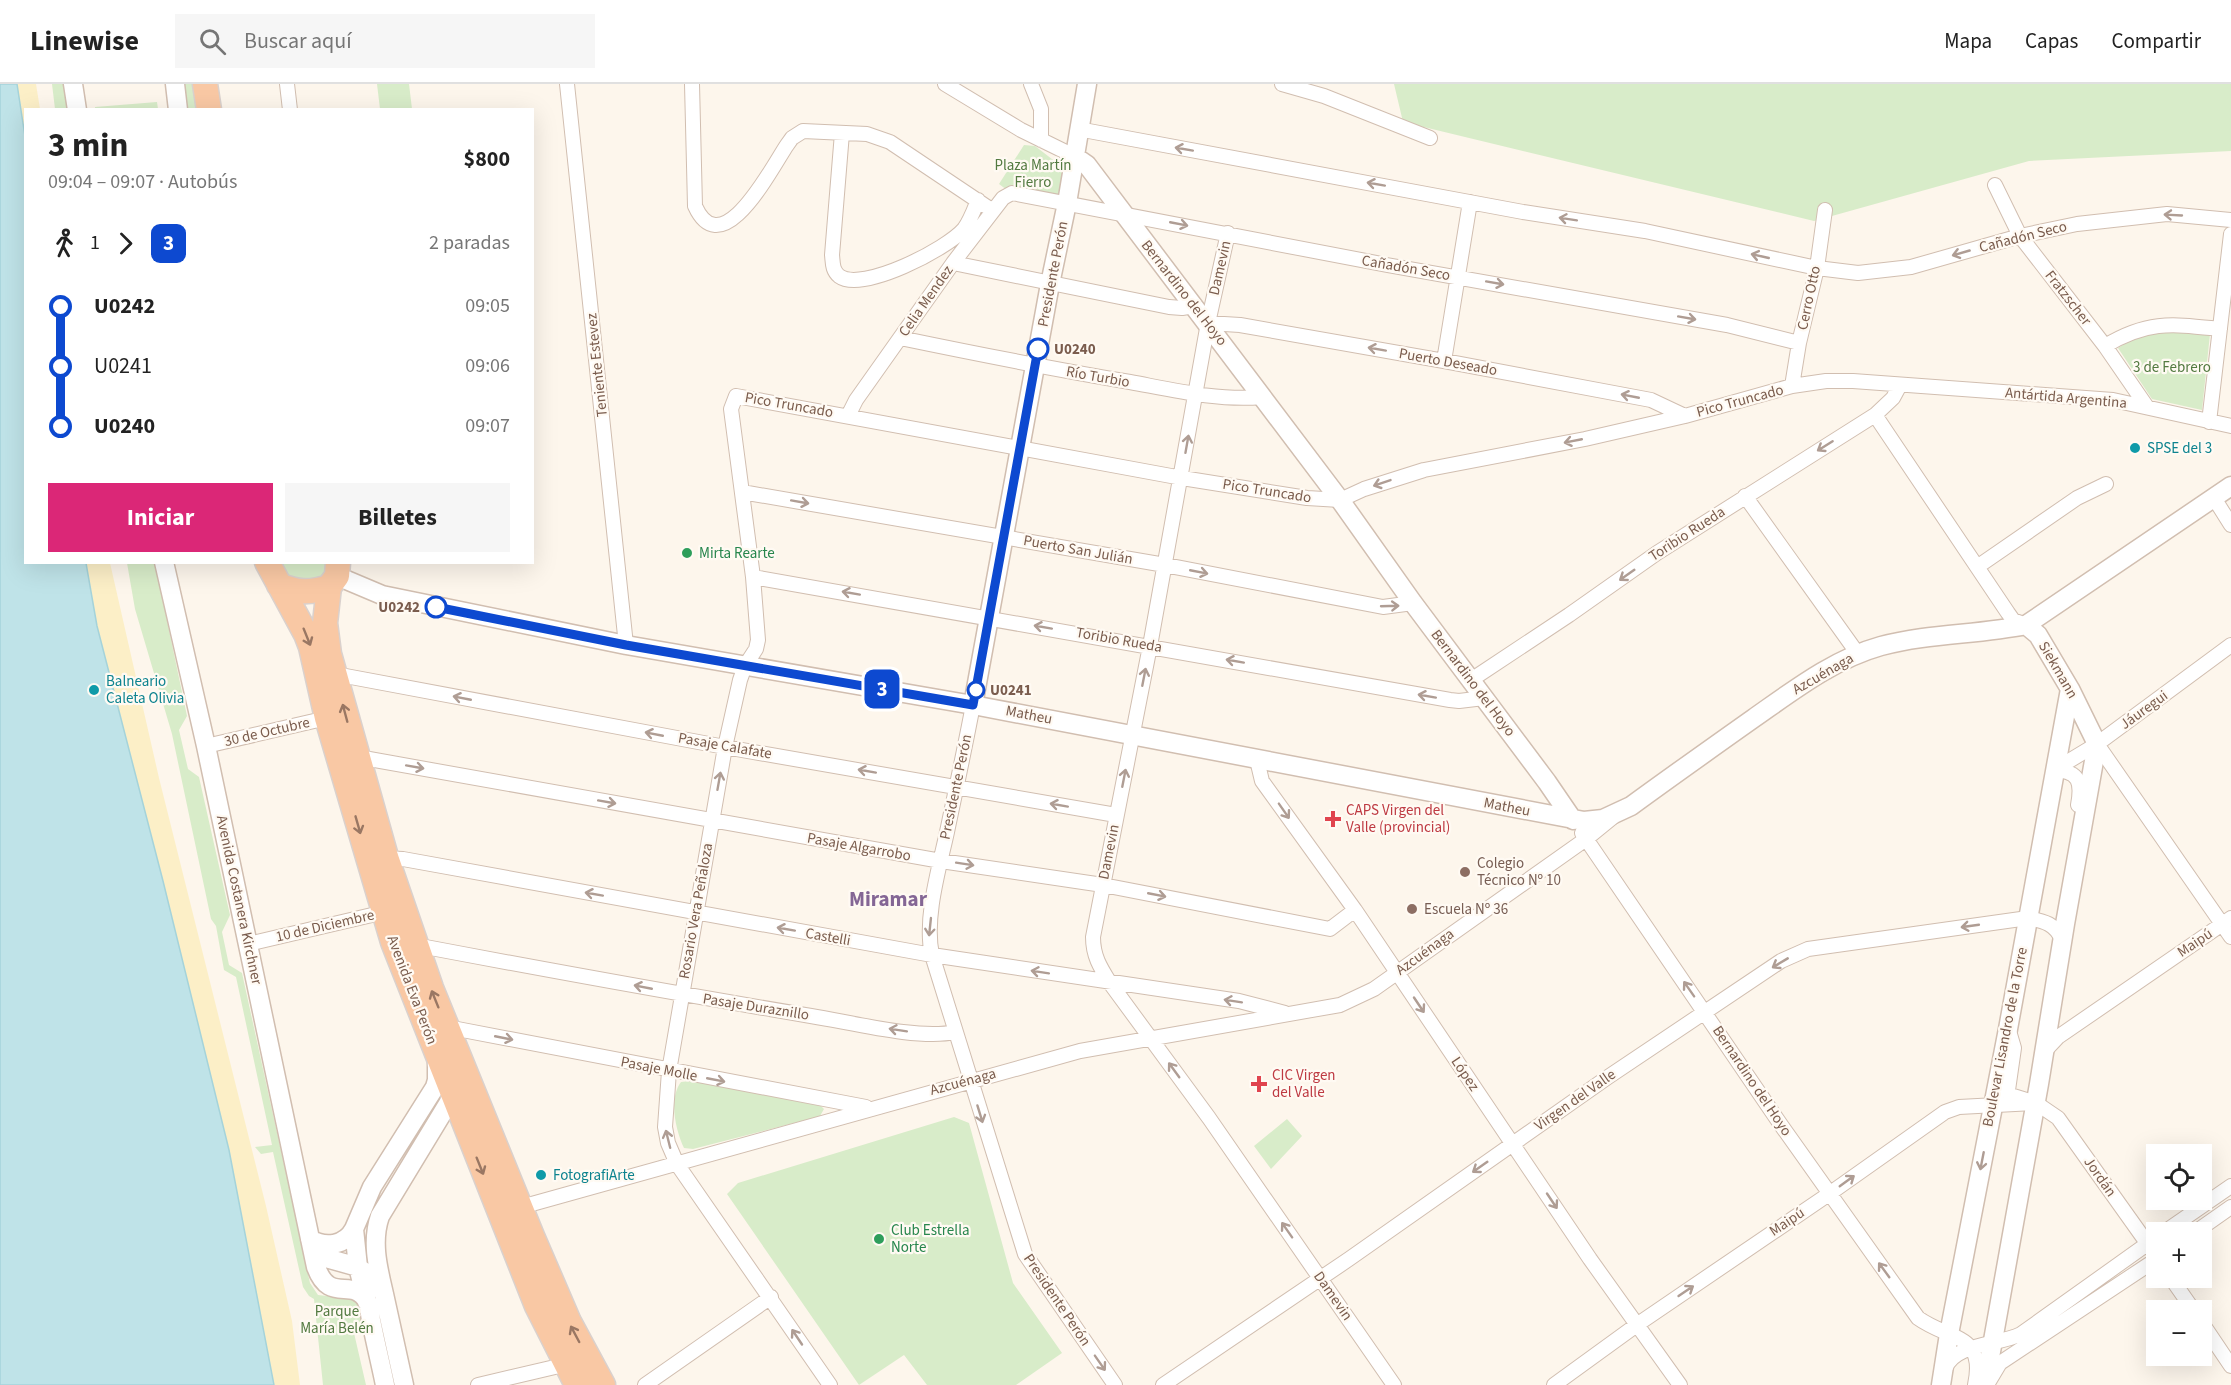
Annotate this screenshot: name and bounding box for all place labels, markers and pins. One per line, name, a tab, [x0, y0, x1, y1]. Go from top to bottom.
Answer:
marker: U0240	[1027, 338, 1049, 360]
place label: U0240	[1054, 339, 1096, 360]
place label: SPSE del 3	[2147, 438, 2212, 459]
marker: SPSE del 3	[2128, 441, 2142, 455]
place label: Mirta Rearte	[699, 543, 775, 564]
marker: Mirta Rearte	[680, 546, 694, 560]
marker: U0242	[425, 596, 447, 618]
place label: U0242	[378, 597, 420, 618]
place label: Balneario Caleta Olivia	[106, 671, 184, 709]
place label: U0241	[990, 680, 1032, 701]
marker: U0241	[967, 681, 985, 699]
marker: Balneario Caleta Olivia	[87, 683, 101, 697]
place label: CAPS Virgen del Valle (provincial)	[1346, 800, 1450, 838]
marker: CAPS Virgen del Valle (provincial)	[1324, 810, 1342, 828]
place label: Colegio Técnico Nº 10	[1477, 853, 1561, 891]
marker: Colegio Técnico Nº 10	[1458, 865, 1472, 879]
place label: Escuela Nº 36	[1424, 899, 1508, 920]
marker: Escuela Nº 36	[1405, 902, 1419, 916]
place label: CIC Virgen del Valle	[1272, 1065, 1336, 1103]
marker: CIC Virgen del Valle	[1250, 1075, 1268, 1093]
place label: FotografiArte	[553, 1165, 635, 1186]
marker: FotografiArte	[534, 1168, 548, 1182]
place label: Club Estrella Norte	[891, 1220, 970, 1258]
marker: Club Estrella Norte	[872, 1232, 886, 1246]

